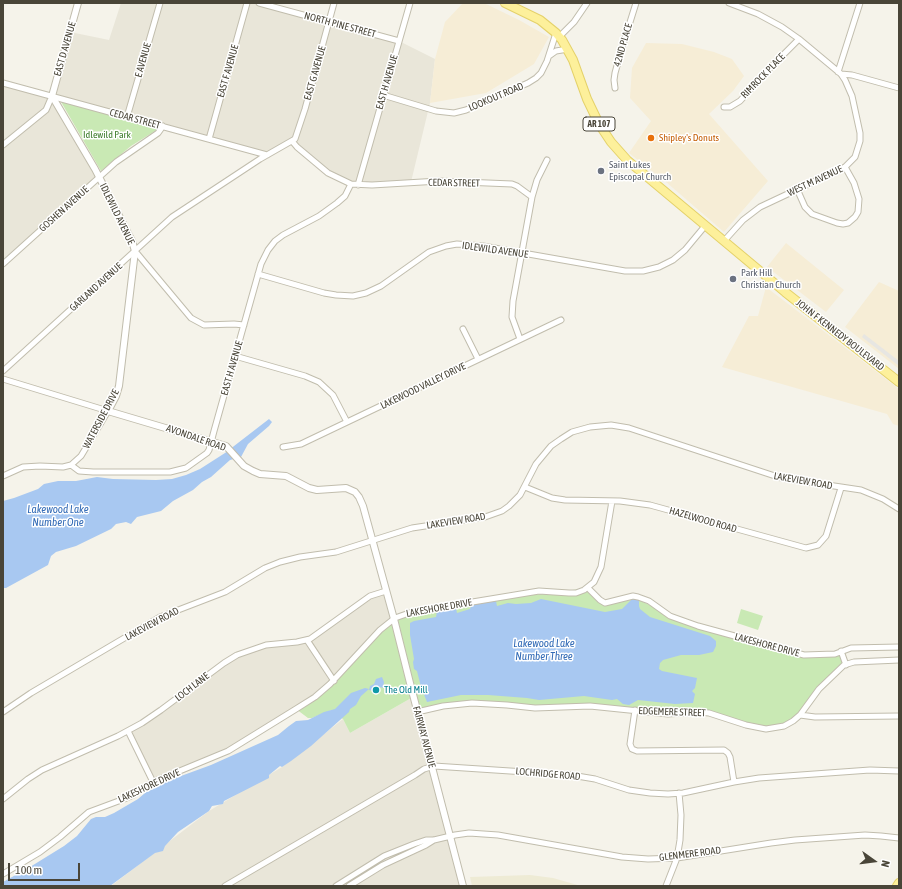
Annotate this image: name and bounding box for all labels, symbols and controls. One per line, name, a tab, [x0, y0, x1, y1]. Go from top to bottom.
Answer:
street label: NORTH PINE STREET	[303, 10, 377, 40]
street label: EAST D AVENUE	[52, 20, 78, 78]
street label: 42ND PLACE	[611, 22, 635, 68]
street label: E AVENUE	[132, 41, 154, 79]
street label: EAST F AVENUE	[215, 43, 241, 99]
street label: EAST G AVENUE	[302, 45, 328, 101]
street label: RIMROCK PLACE	[738, 51, 788, 101]
street label: EAST H AVENUE	[373, 53, 401, 111]
street label: LOOKOUT ROAD	[467, 80, 525, 114]
street label: CEDAR STREET	[108, 106, 162, 132]
road number: AR 107	[583, 117, 615, 131]
park label: Idlewild Park	[83, 129, 131, 141]
place label: Shipley's Donuts	[659, 132, 719, 144]
marker: Shipley's Donuts	[646, 133, 656, 143]
place label: Saint Lukes Episcopal Church	[609, 159, 671, 182]
street label: WEST M AVENUE	[786, 163, 844, 199]
marker: Saint Lukes Episcopal Church	[596, 166, 606, 176]
street label: CEDAR STREET	[428, 177, 480, 189]
street label: IDLEWILD AVENUE	[97, 181, 137, 247]
street label: GOSHEN AVENUE	[37, 184, 91, 234]
street label: IDLEWILD AVENUE	[461, 239, 529, 261]
street label: GARLAND AVENUE	[67, 260, 125, 314]
place label: Park Hill Christian Church	[741, 267, 801, 290]
marker: Park Hill Christian Church	[728, 274, 738, 284]
street label: JOHN F KENNEDY BOULEVARD	[793, 297, 887, 373]
street label: EAST H AVENUE	[218, 339, 246, 397]
street label: LAKEWOOD VALLEY DRIVE	[378, 360, 468, 412]
street label: WATERSIDE DRIVE	[80, 387, 122, 451]
street label: AVONDALE ROAD	[165, 422, 227, 454]
street label: LAKEVIEW ROAD	[773, 470, 833, 492]
water label: Lakewood Lake Number One	[27, 503, 89, 529]
street label: HAZELWOOD ROAD	[668, 505, 738, 535]
street label: LAKEVIEW ROAD	[426, 510, 486, 532]
street label: LAKESHORE DRIVE	[405, 596, 473, 620]
street label: LAKEVIEW ROAD	[123, 605, 181, 643]
street label: LAKESHORE DRIVE	[733, 631, 801, 659]
water label: Lakewood Lake Number Three	[513, 637, 575, 663]
street label: LOCH LANE	[172, 670, 212, 704]
place label: The Old Mill	[384, 684, 428, 696]
marker: The Old Mill	[371, 685, 381, 695]
street label: FAIRWAY AVENUE	[410, 705, 438, 769]
street label: EDGEMERE STREET	[638, 705, 706, 719]
street label: LOCHRIDGE ROAD	[515, 765, 581, 783]
street label: LAKESHORE DRIVE	[116, 766, 182, 806]
north arrow	[854, 841, 894, 881]
street label: GLENMERE ROAD	[658, 844, 722, 864]
scale bar	[10, 855, 82, 881]
text: N	[879, 859, 892, 869]
text: 100 m	[15, 863, 42, 877]

